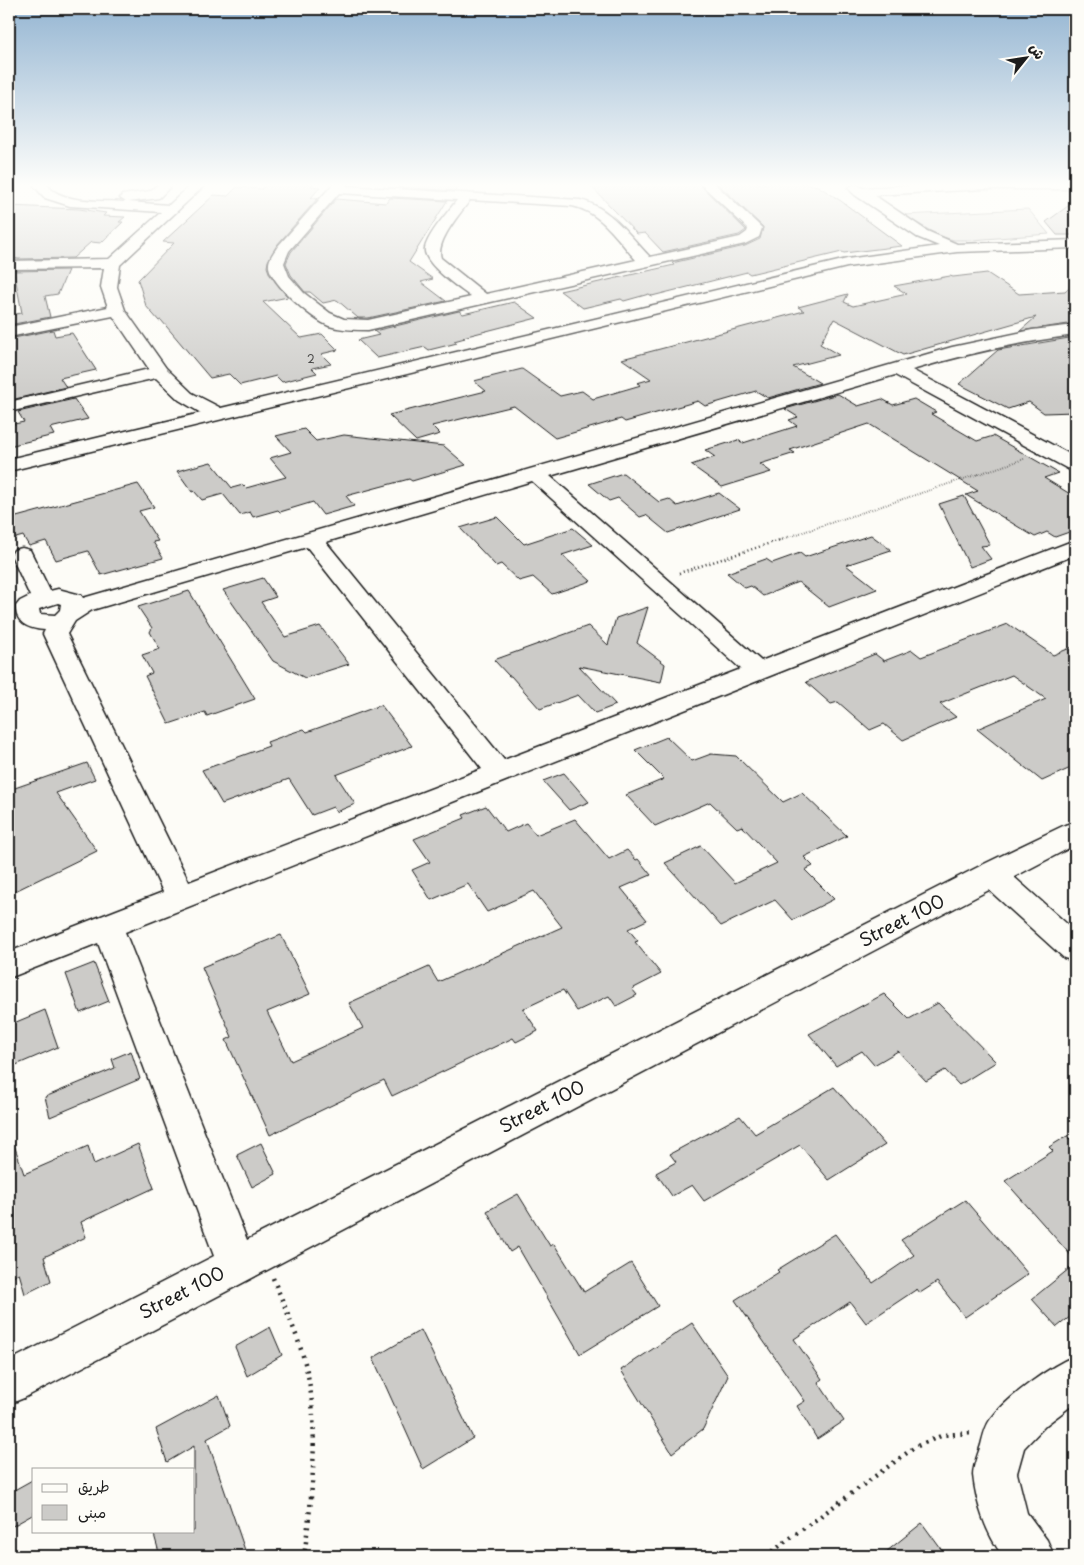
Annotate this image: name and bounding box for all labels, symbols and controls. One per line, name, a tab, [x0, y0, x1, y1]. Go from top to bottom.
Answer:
north arrow	[1002, 32, 1052, 82]
text: ش	[1025, 39, 1051, 63]
house number: 2	[307, 350, 315, 367]
street label: Street 100	[854, 887, 949, 953]
street label: Street 100	[494, 1073, 589, 1139]
street label: Street 100	[134, 1259, 229, 1325]
legend	[32, 1468, 195, 1532]
text: طريق	[78, 1474, 110, 1497]
text: مبنى	[78, 1500, 106, 1523]

